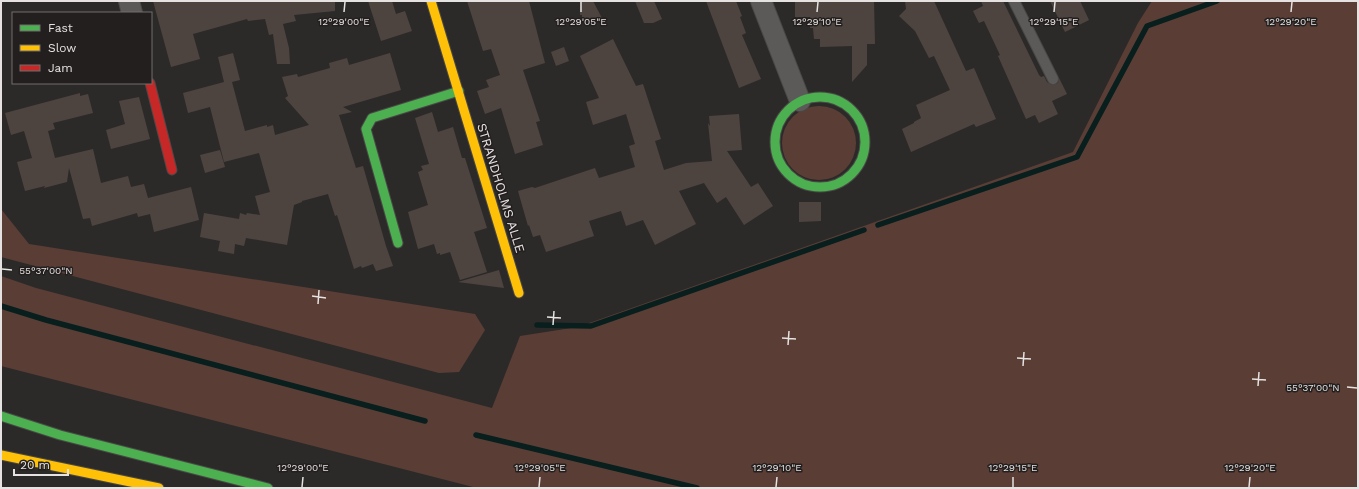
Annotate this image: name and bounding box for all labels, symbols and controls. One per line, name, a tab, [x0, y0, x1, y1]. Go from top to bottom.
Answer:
legend	[12, 12, 152, 84]
text: 12°29'00"E	[318, 16, 370, 27]
text: 12°29'05"E	[555, 16, 607, 27]
text: 12°29'10"E	[792, 16, 842, 27]
text: 12°29'15"E	[1030, 16, 1078, 27]
text: 12°29'20"E	[1265, 16, 1317, 27]
text: Fast	[48, 21, 73, 35]
text: Slow	[48, 41, 76, 55]
text: Jam	[48, 61, 73, 75]
street label: STRANDHOLMS ALLE	[474, 121, 528, 255]
text: 55°37'00"N	[19, 265, 73, 276]
text: 55°37'00"N	[1286, 382, 1340, 393]
scale bar	[14, 451, 68, 477]
text: 20 m	[20, 458, 50, 472]
text: 12°29'00"E	[277, 462, 329, 473]
text: 12°29'05"E	[514, 462, 566, 473]
text: 12°29'10"E	[752, 462, 802, 473]
text: 12°29'15"E	[989, 462, 1037, 473]
text: 12°29'20"E	[1224, 462, 1276, 473]

